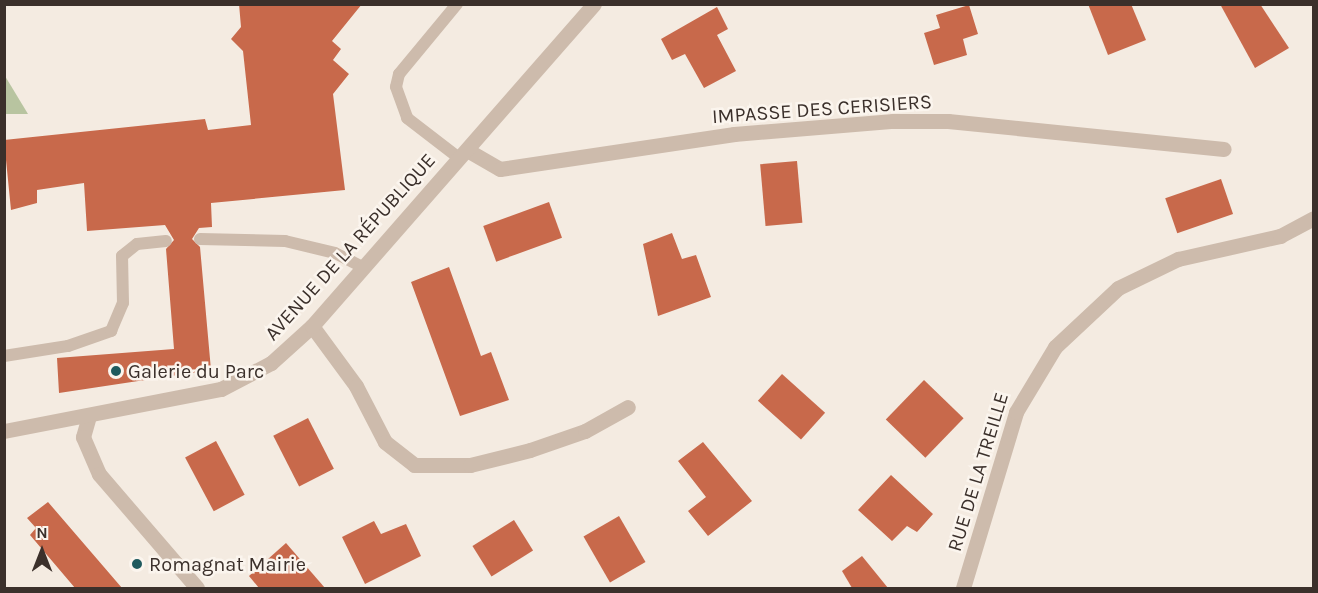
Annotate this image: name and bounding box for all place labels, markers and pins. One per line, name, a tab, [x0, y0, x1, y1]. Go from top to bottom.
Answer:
place label: Galerie du Parc	[128, 359, 264, 383]
marker: Galerie du Parc	[109, 364, 123, 378]
place label: Romagnat Mairie	[149, 552, 306, 576]
marker: Romagnat Mairie	[130, 557, 144, 571]

